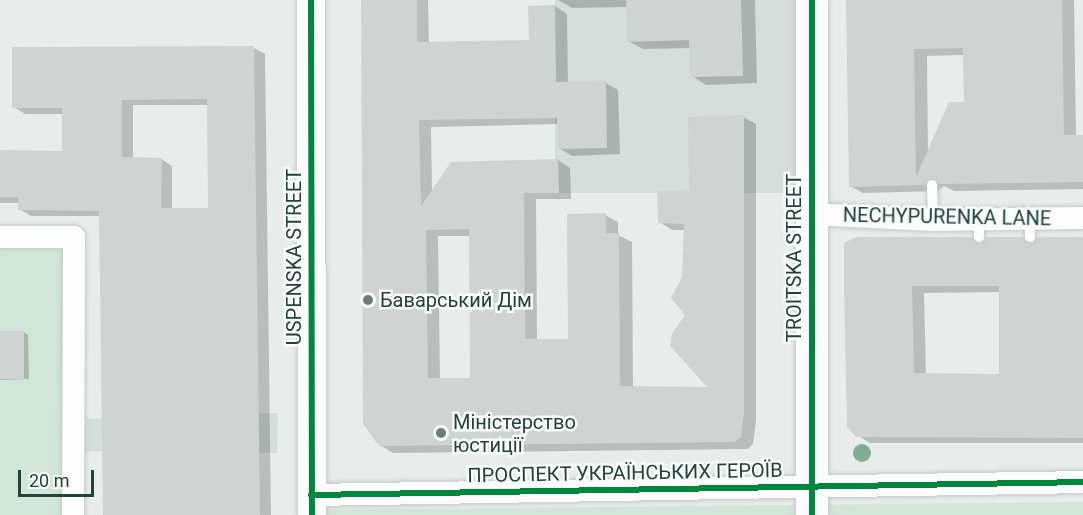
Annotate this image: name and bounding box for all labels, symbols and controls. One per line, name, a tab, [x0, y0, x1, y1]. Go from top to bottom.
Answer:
street label: USPENSKA STREET	[282, 169, 306, 345]
street label: TROITSKA STREET	[782, 174, 806, 342]
street label: NECHYPURENKA LANE	[843, 203, 1051, 231]
place label: Баварський Дім	[380, 288, 532, 312]
marker: Баварський Дім	[361, 293, 375, 307]
place label: Міністерство юстиції	[453, 410, 576, 457]
marker: Міністерство юстиції	[434, 426, 448, 440]
scale bar	[21, 458, 98, 496]
street label: ПРОСПЕКТ УКРАЇНСЬКИХ ГЕРОЇВ	[467, 458, 783, 488]
text: 20 m	[29, 470, 69, 491]

